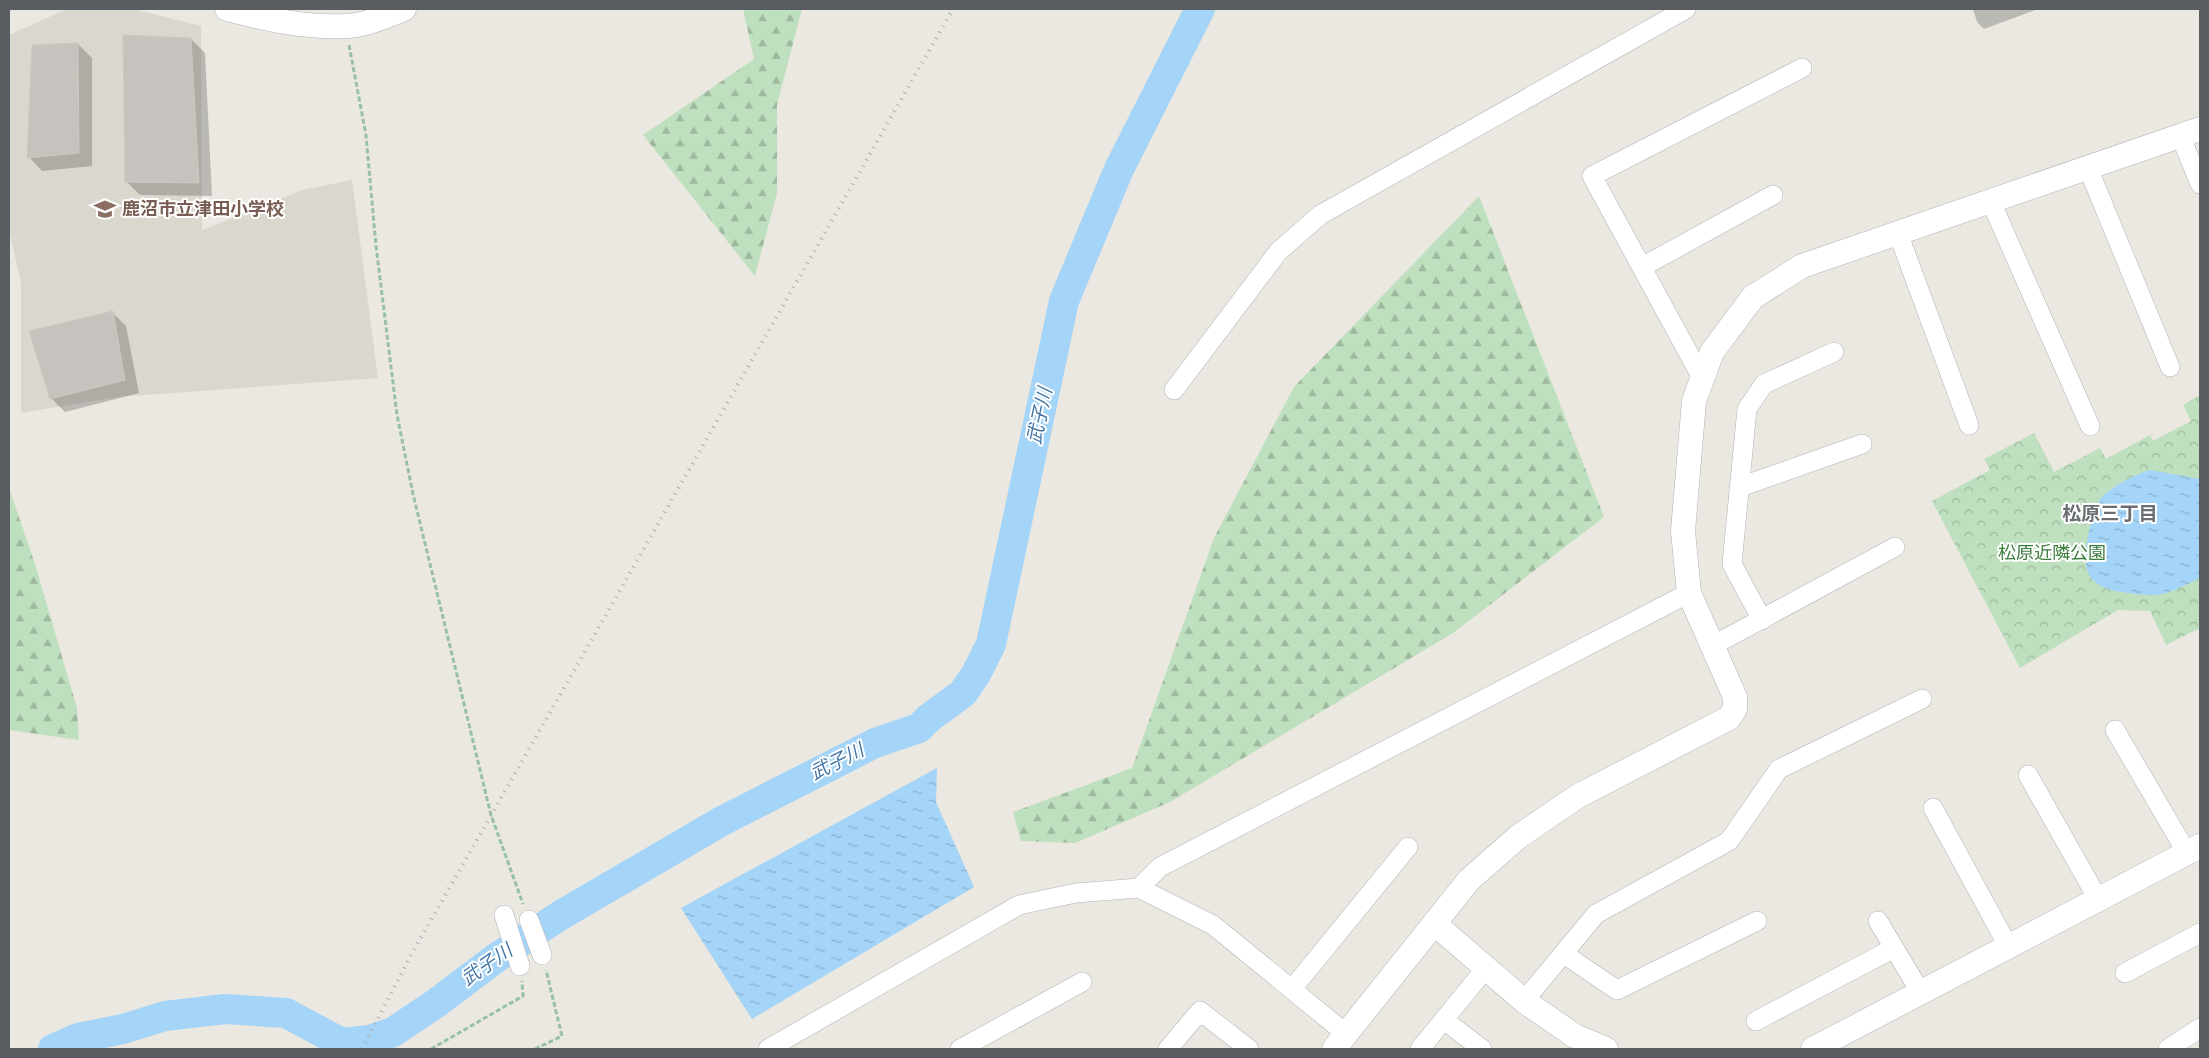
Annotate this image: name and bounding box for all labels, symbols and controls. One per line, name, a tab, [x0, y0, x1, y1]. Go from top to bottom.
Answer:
school or university icon: 鹿沼市立津田小学校	[92, 196, 118, 222]
place label: 鹿沼市立津田小学校	[122, 198, 284, 220]
water label: 武子川	[1023, 384, 1057, 446]
district label: 松原三丁目	[2062, 503, 2158, 525]
park label: 松原近隣公園	[1998, 542, 2106, 564]
water label: 武子川	[807, 738, 869, 785]
water label: 武子川	[457, 938, 518, 990]

